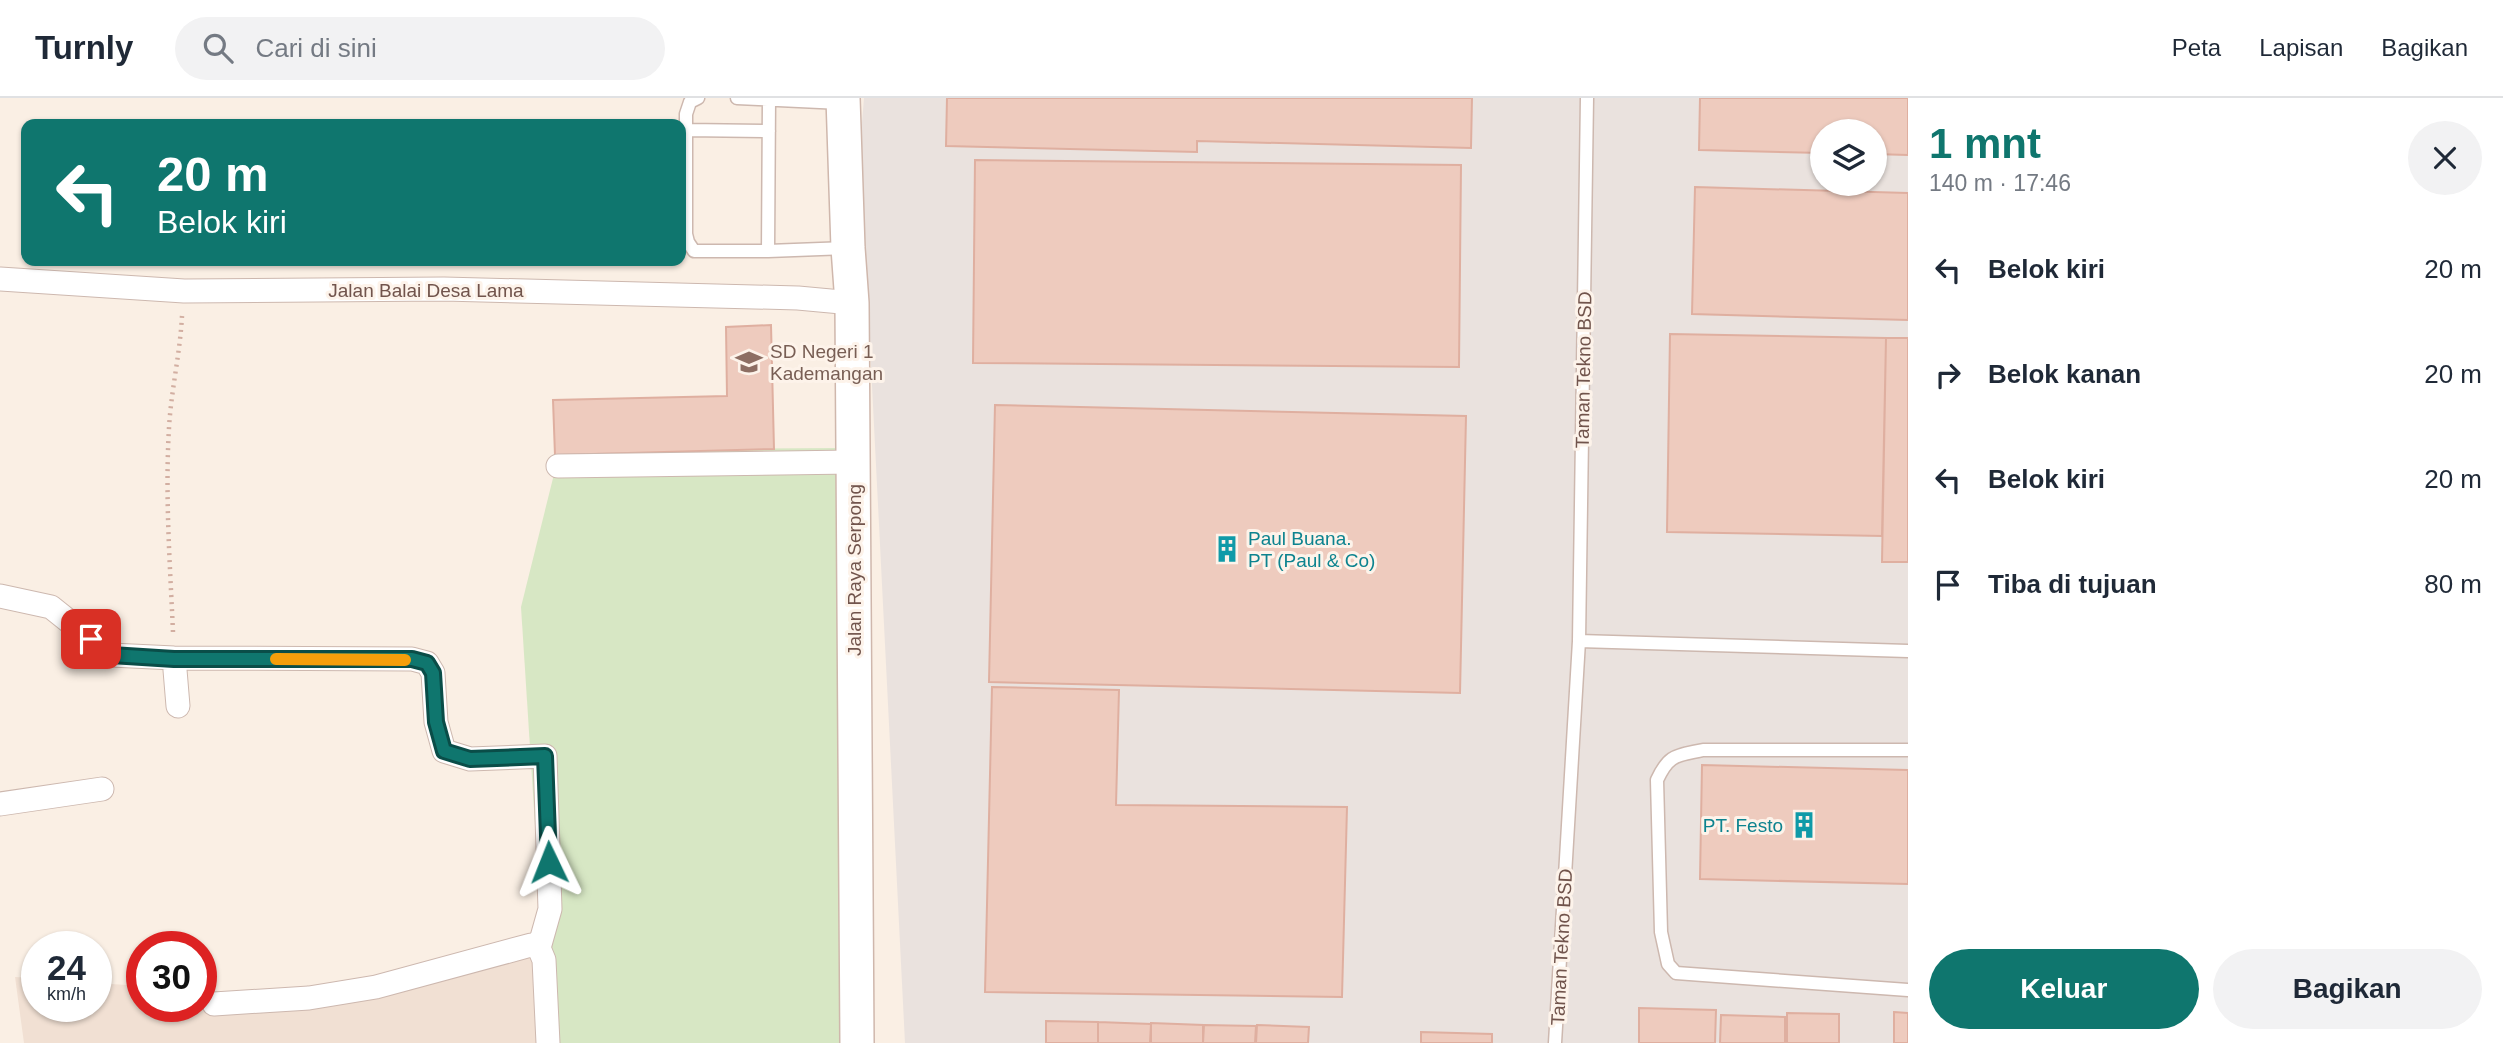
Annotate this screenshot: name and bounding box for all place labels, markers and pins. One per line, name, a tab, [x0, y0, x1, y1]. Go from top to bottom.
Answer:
place label: SD Negeri 1 Kademangan	[770, 341, 883, 384]
school or university icon: SD Negeri 1 Kademangan	[734, 347, 764, 377]
place label: Paul Buana. PT (Paul & Co)	[1248, 528, 1375, 571]
building icon: Paul Buana. PT (Paul & Co)	[1212, 534, 1242, 564]
pin	[61, 609, 121, 669]
building icon: PT. Festo	[1789, 810, 1819, 840]
place label: PT. Festo	[1703, 815, 1783, 836]

